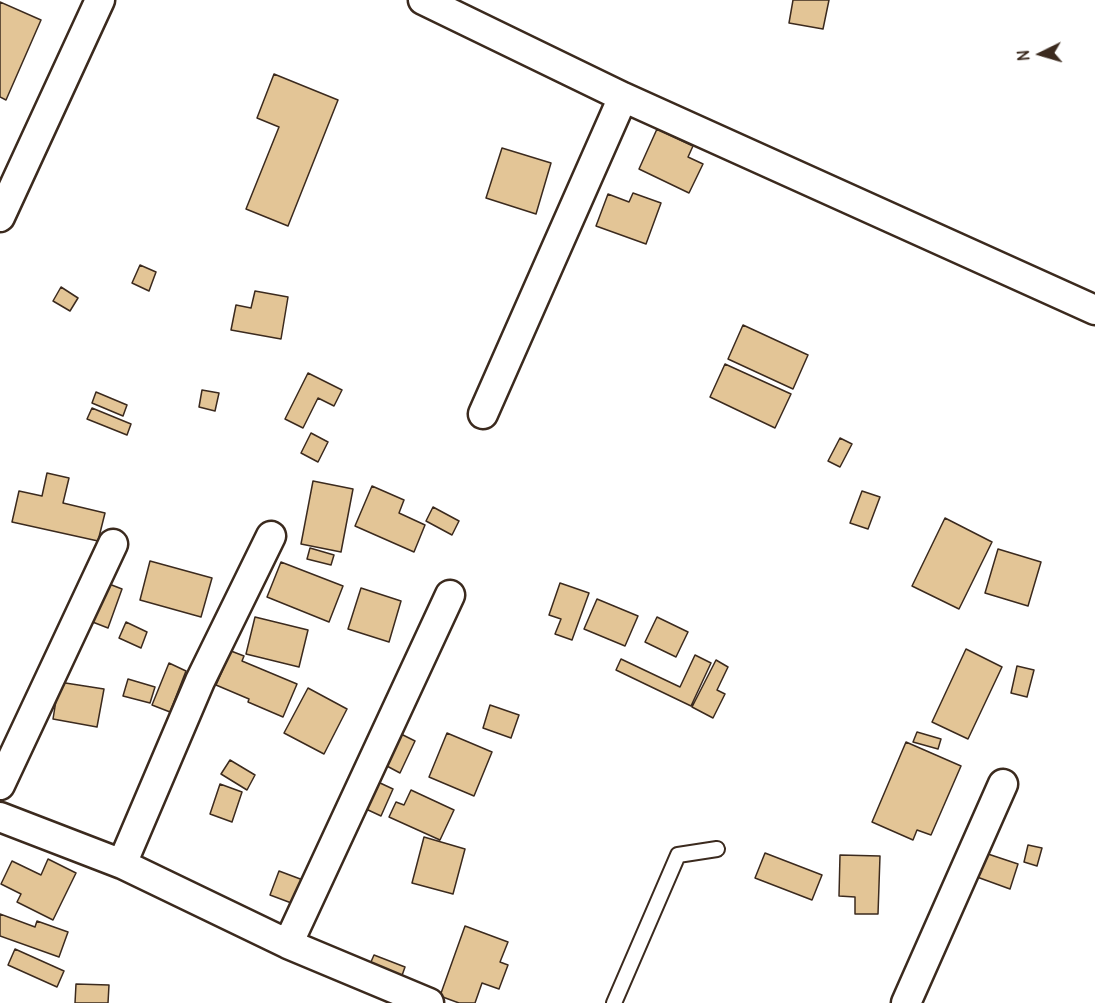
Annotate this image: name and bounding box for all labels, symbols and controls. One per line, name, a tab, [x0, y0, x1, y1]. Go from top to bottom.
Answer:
north arrow	[1011, 24, 1071, 84]
text: N	[1013, 49, 1034, 62]

